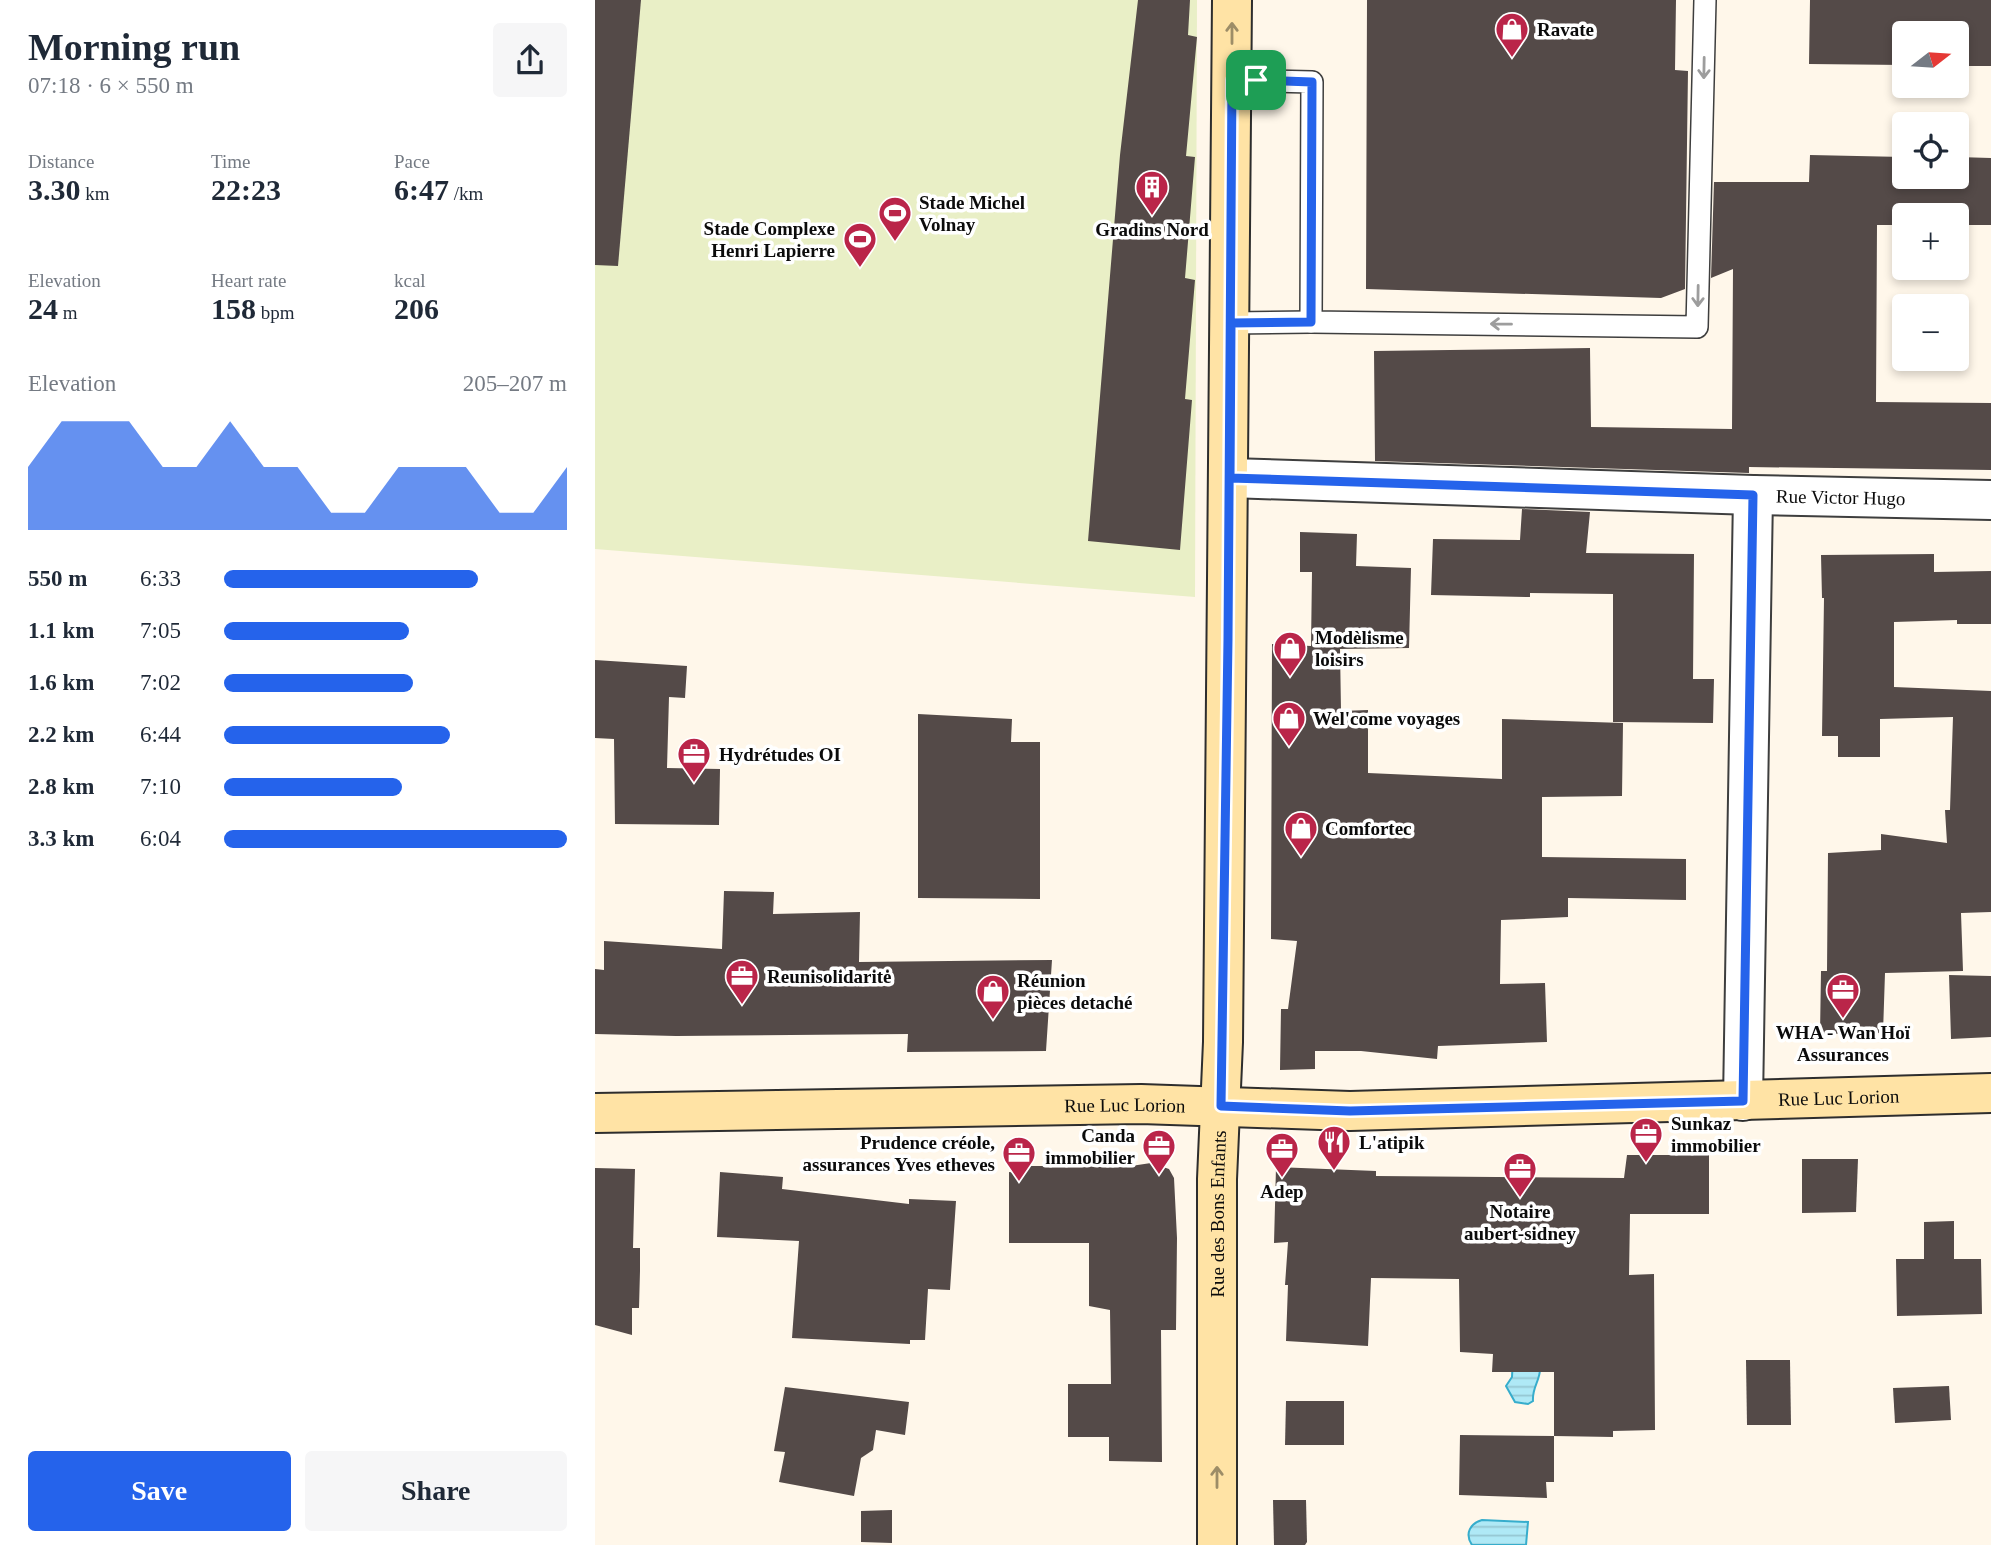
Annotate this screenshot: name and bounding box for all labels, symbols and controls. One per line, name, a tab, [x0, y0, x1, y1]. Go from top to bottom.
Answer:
shop icon: Ravate	[1493, 10, 1531, 59]
place label: Ravate	[1537, 19, 1594, 40]
north arrow	[1892, 21, 1969, 98]
map controls	[1892, 21, 1969, 371]
one-way arrow	[1225, 22, 1239, 45]
button: share	[493, 23, 567, 97]
text: Morning run	[28, 26, 240, 68]
pin	[1226, 50, 1286, 110]
one-way arrow	[1697, 56, 1710, 79]
icon: arrive	[1237, 61, 1275, 99]
text: 07:18 · 6 × 550 m	[28, 73, 194, 98]
button: locate	[1892, 112, 1969, 189]
text: Distance	[28, 151, 94, 172]
text: Time	[211, 151, 250, 172]
text: Pace	[394, 151, 430, 172]
building icon: Gradins Nord	[1133, 168, 1171, 217]
text: 3.30	[28, 173, 81, 206]
text: 22:23	[211, 173, 281, 206]
text: 6:47	[394, 173, 449, 206]
text: km	[81, 183, 110, 204]
text: /km	[449, 183, 483, 204]
place label: Stade Michel Volnay	[919, 192, 1025, 235]
sports icon: Stade Michel Volnay	[876, 194, 914, 243]
button: +	[1892, 203, 1969, 280]
place label: Stade Complexe Henri Lapierre	[704, 218, 835, 261]
place label: Gradins Nord	[1095, 219, 1209, 240]
sports icon: Stade Complexe Henri Lapierre	[841, 220, 879, 269]
text: Elevation	[28, 270, 101, 291]
text: Heart rate	[211, 270, 286, 291]
text: kcal	[394, 270, 426, 291]
one-way arrow	[1691, 284, 1705, 307]
text: 24	[28, 292, 58, 325]
text: 158	[211, 292, 256, 325]
text: 206	[394, 292, 439, 325]
button: −	[1892, 294, 1969, 371]
text: m	[58, 302, 78, 323]
text: bpm	[256, 302, 295, 323]
one-way arrow	[1490, 317, 1513, 331]
text: Elevation	[28, 371, 116, 396]
text: 205–207 m	[463, 371, 567, 396]
street label: Rue Victor Hugo	[1776, 485, 1906, 509]
text: 550 m	[28, 566, 87, 591]
text: 6:33	[140, 566, 181, 591]
text: 1.1 km	[28, 618, 94, 643]
text: 7:05	[140, 618, 181, 643]
place label: Modèlisme loisirs	[1315, 627, 1404, 670]
shop icon: Modèlisme loisirs	[1271, 629, 1309, 678]
text: 1.6 km	[28, 670, 94, 695]
text: 7:02	[140, 670, 181, 695]
shop icon: Wel'come voyages	[1270, 699, 1308, 748]
place label: Wel'come voyages	[1313, 708, 1460, 729]
text: 2.2 km	[28, 722, 94, 747]
text: 6:44	[140, 722, 181, 747]
office icon: Hydrétudes OI	[675, 735, 713, 784]
place label: Hydrétudes OI	[719, 744, 841, 765]
text: 2.8 km	[28, 774, 94, 799]
text: 7:10	[140, 774, 181, 799]
shop icon: Comfortec	[1282, 809, 1320, 858]
place label: Comfortec	[1325, 818, 1412, 839]
text: 3.3 km	[28, 826, 94, 851]
text: 6:04	[140, 826, 181, 851]
office icon: Reunisolidaritė	[723, 957, 761, 1006]
place label: Reunisolidaritė	[767, 966, 892, 987]
place label: Réunion pièces detaché	[1017, 970, 1133, 1013]
office icon: WHA - Wan Hoï Assurances	[1824, 971, 1862, 1020]
shop icon: Réunion pièces detaché	[974, 972, 1012, 1021]
place label: WHA - Wan Hoï Assurances	[1776, 1022, 1911, 1065]
street label: Rue Luc Lorion	[1778, 1085, 1900, 1109]
street label: Rue Luc Lorion	[1064, 1093, 1186, 1116]
place label: Sunkaz immobilier	[1671, 1113, 1761, 1156]
office icon: Sunkaz immobilier	[1627, 1115, 1665, 1164]
restaurant icon: L'atipik	[1315, 1123, 1353, 1172]
place label: Canda immobilier	[1045, 1125, 1136, 1168]
office icon: Canda immobilier	[1140, 1127, 1178, 1176]
street label: Rue des Bons Enfants	[1207, 1130, 1230, 1298]
office icon: Adep	[1263, 1130, 1301, 1179]
place label: Prudence créole, assurances Yves etheves	[803, 1132, 995, 1175]
place label: L'atipik	[1359, 1132, 1425, 1153]
office icon: Prudence créole, assurances Yves etheves	[1000, 1134, 1038, 1183]
office icon: Notaire aubert-sidney	[1501, 1150, 1539, 1199]
place label: Adep	[1260, 1181, 1304, 1202]
place label: Notaire aubert-sidney	[1464, 1201, 1576, 1244]
button: Save	[28, 1451, 291, 1531]
button: Share	[305, 1451, 567, 1531]
one-way arrow	[1210, 1466, 1224, 1489]

